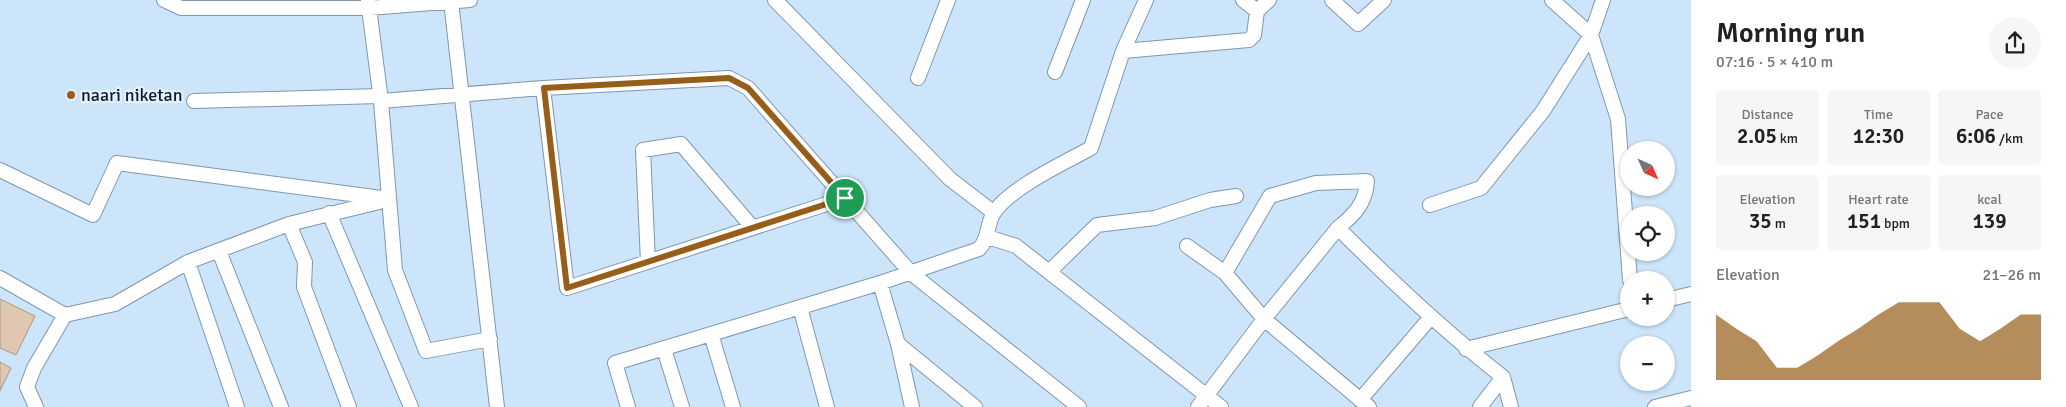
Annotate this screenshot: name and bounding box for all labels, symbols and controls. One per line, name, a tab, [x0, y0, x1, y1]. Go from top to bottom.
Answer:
text: Morning run	[1716, 16, 1865, 50]
button: share	[1989, 17, 2041, 69]
text: 07:16 · 5 × 410 m	[1716, 52, 1833, 72]
place label: naari niketan	[81, 84, 182, 106]
marker: naari niketan	[65, 89, 77, 101]
text: Distance	[1741, 106, 1794, 123]
text: Time	[1864, 106, 1893, 123]
text: Pace	[1975, 106, 2004, 123]
text: 2.05	[1737, 123, 1777, 149]
text: 12:30	[1853, 123, 1904, 149]
text: 6:06	[1956, 123, 1996, 149]
text: km	[1777, 130, 1798, 147]
text: /km	[1996, 130, 2023, 147]
north arrow	[1620, 141, 1675, 196]
map controls	[1620, 141, 1675, 391]
pin	[824, 177, 866, 219]
icon: arrive	[831, 184, 859, 212]
text: Elevation	[1740, 191, 1795, 208]
text: Heart rate	[1848, 191, 1909, 208]
text: kcal	[1977, 191, 2002, 208]
button: locate	[1620, 206, 1675, 261]
text: 35	[1749, 208, 1772, 234]
text: 151	[1847, 208, 1881, 234]
text: 139	[1972, 208, 2007, 234]
text: m	[1772, 215, 1786, 232]
text: bpm	[1881, 215, 1910, 232]
text: Elevation	[1716, 265, 1780, 285]
text: 21–26 m	[1983, 265, 2041, 285]
button: +	[1620, 271, 1675, 326]
button: −	[1620, 336, 1675, 391]

